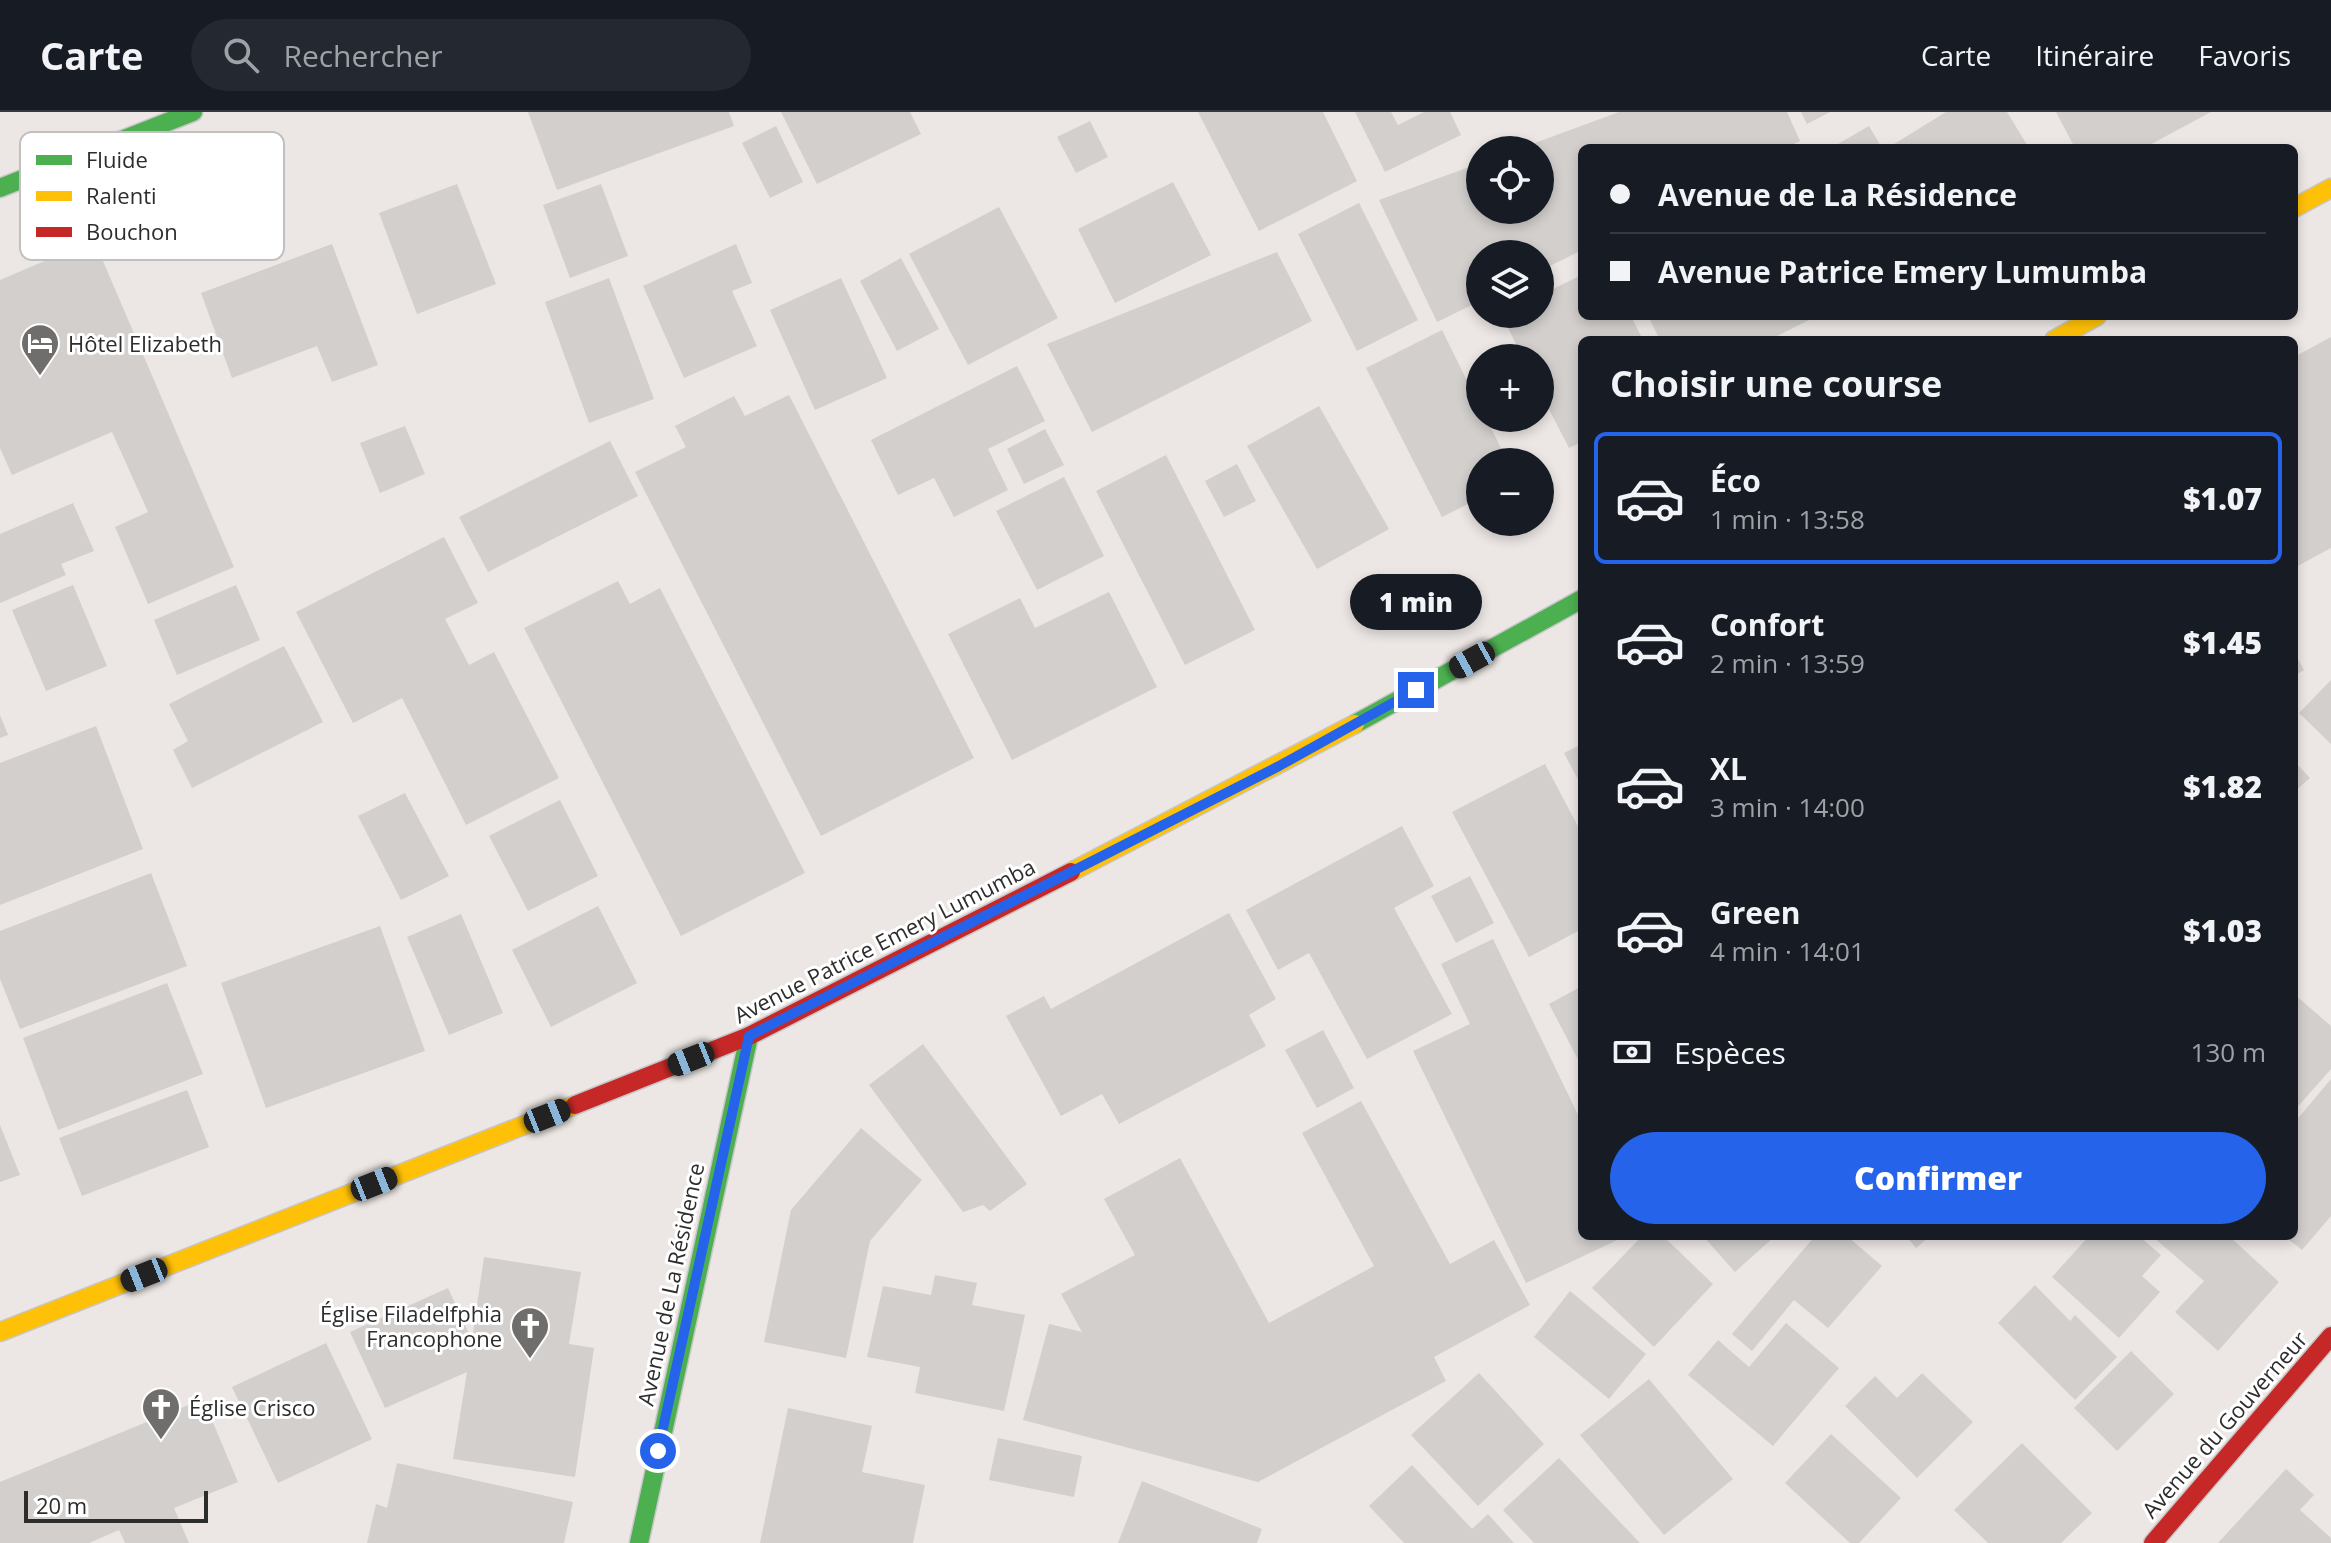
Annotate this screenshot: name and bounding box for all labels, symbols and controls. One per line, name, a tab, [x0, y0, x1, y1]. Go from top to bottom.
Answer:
search box	[191, 19, 751, 91]
text: Carte	[40, 29, 143, 81]
icon: search	[219, 33, 263, 77]
text: Rechercher	[283, 35, 443, 76]
text: Carte	[1921, 36, 1991, 74]
text: Itinéraire	[2035, 36, 2154, 74]
text: Favoris	[2198, 36, 2291, 74]
legend	[20, 132, 284, 260]
map controls	[1466, 136, 1554, 536]
button: locate	[1466, 136, 1554, 224]
text: Fluide	[86, 144, 148, 174]
text: Avenue de La Résidence	[1658, 174, 2017, 215]
text: Ralenti	[86, 180, 157, 210]
text: Bouchon	[86, 216, 178, 246]
button: layers	[1466, 240, 1554, 328]
text: Avenue Patrice Emery Lumumba	[1658, 251, 2147, 292]
hotel icon: Hôtel Elizabeth	[19, 322, 61, 377]
place label: Hôtel Elizabeth	[68, 328, 222, 358]
button: +	[1466, 344, 1554, 432]
text: Choisir une course	[1610, 359, 1942, 408]
button: −	[1466, 448, 1554, 536]
text: Éco	[1710, 460, 1761, 501]
icon: car	[1614, 462, 1686, 534]
text: $1.07	[2183, 478, 2262, 519]
text: 1 min · 13:58	[1710, 501, 1865, 537]
callout: 1 min	[1350, 574, 1482, 630]
text: 1 min	[1379, 584, 1453, 620]
text: Confort	[1710, 604, 1824, 645]
icon: car	[1614, 606, 1686, 678]
text: $1.45	[2183, 622, 2262, 663]
car	[1445, 638, 1499, 682]
text: 2 min · 13:59	[1710, 645, 1865, 681]
route end	[1398, 672, 1434, 708]
text: XL	[1710, 748, 1747, 789]
icon: car	[1614, 750, 1686, 822]
text: $1.82	[2183, 766, 2262, 807]
text: 3 min · 14:00	[1710, 789, 1865, 825]
street label: Avenue Patrice Emery Lumumba	[728, 851, 1040, 1029]
text: Green	[1710, 892, 1801, 933]
icon: car	[1614, 894, 1686, 966]
text: $1.03	[2183, 910, 2262, 951]
text: 4 min · 14:01	[1710, 933, 1865, 969]
icon: cash	[1610, 1030, 1654, 1074]
text: Espèces	[1674, 1032, 1786, 1073]
text: 130 m	[2191, 1034, 2266, 1070]
car	[664, 1039, 718, 1079]
car	[520, 1096, 574, 1136]
button: Confirmer	[1610, 1132, 2266, 1224]
street label: Avenue de La Résidence	[630, 1160, 710, 1408]
car	[347, 1164, 401, 1204]
car	[117, 1255, 171, 1295]
place label: Église Filadelfphia Francophone	[320, 1298, 502, 1353]
church icon: Église Filadelfphia Francophone	[509, 1305, 551, 1360]
street label: Avenue du Gouverneur	[2134, 1324, 2314, 1524]
church icon: Église Crisco	[140, 1386, 182, 1441]
place label: Église Crisco	[189, 1392, 316, 1422]
route start	[640, 1433, 676, 1469]
scale bar	[24, 1487, 208, 1523]
text: 20 m	[36, 1490, 87, 1520]

